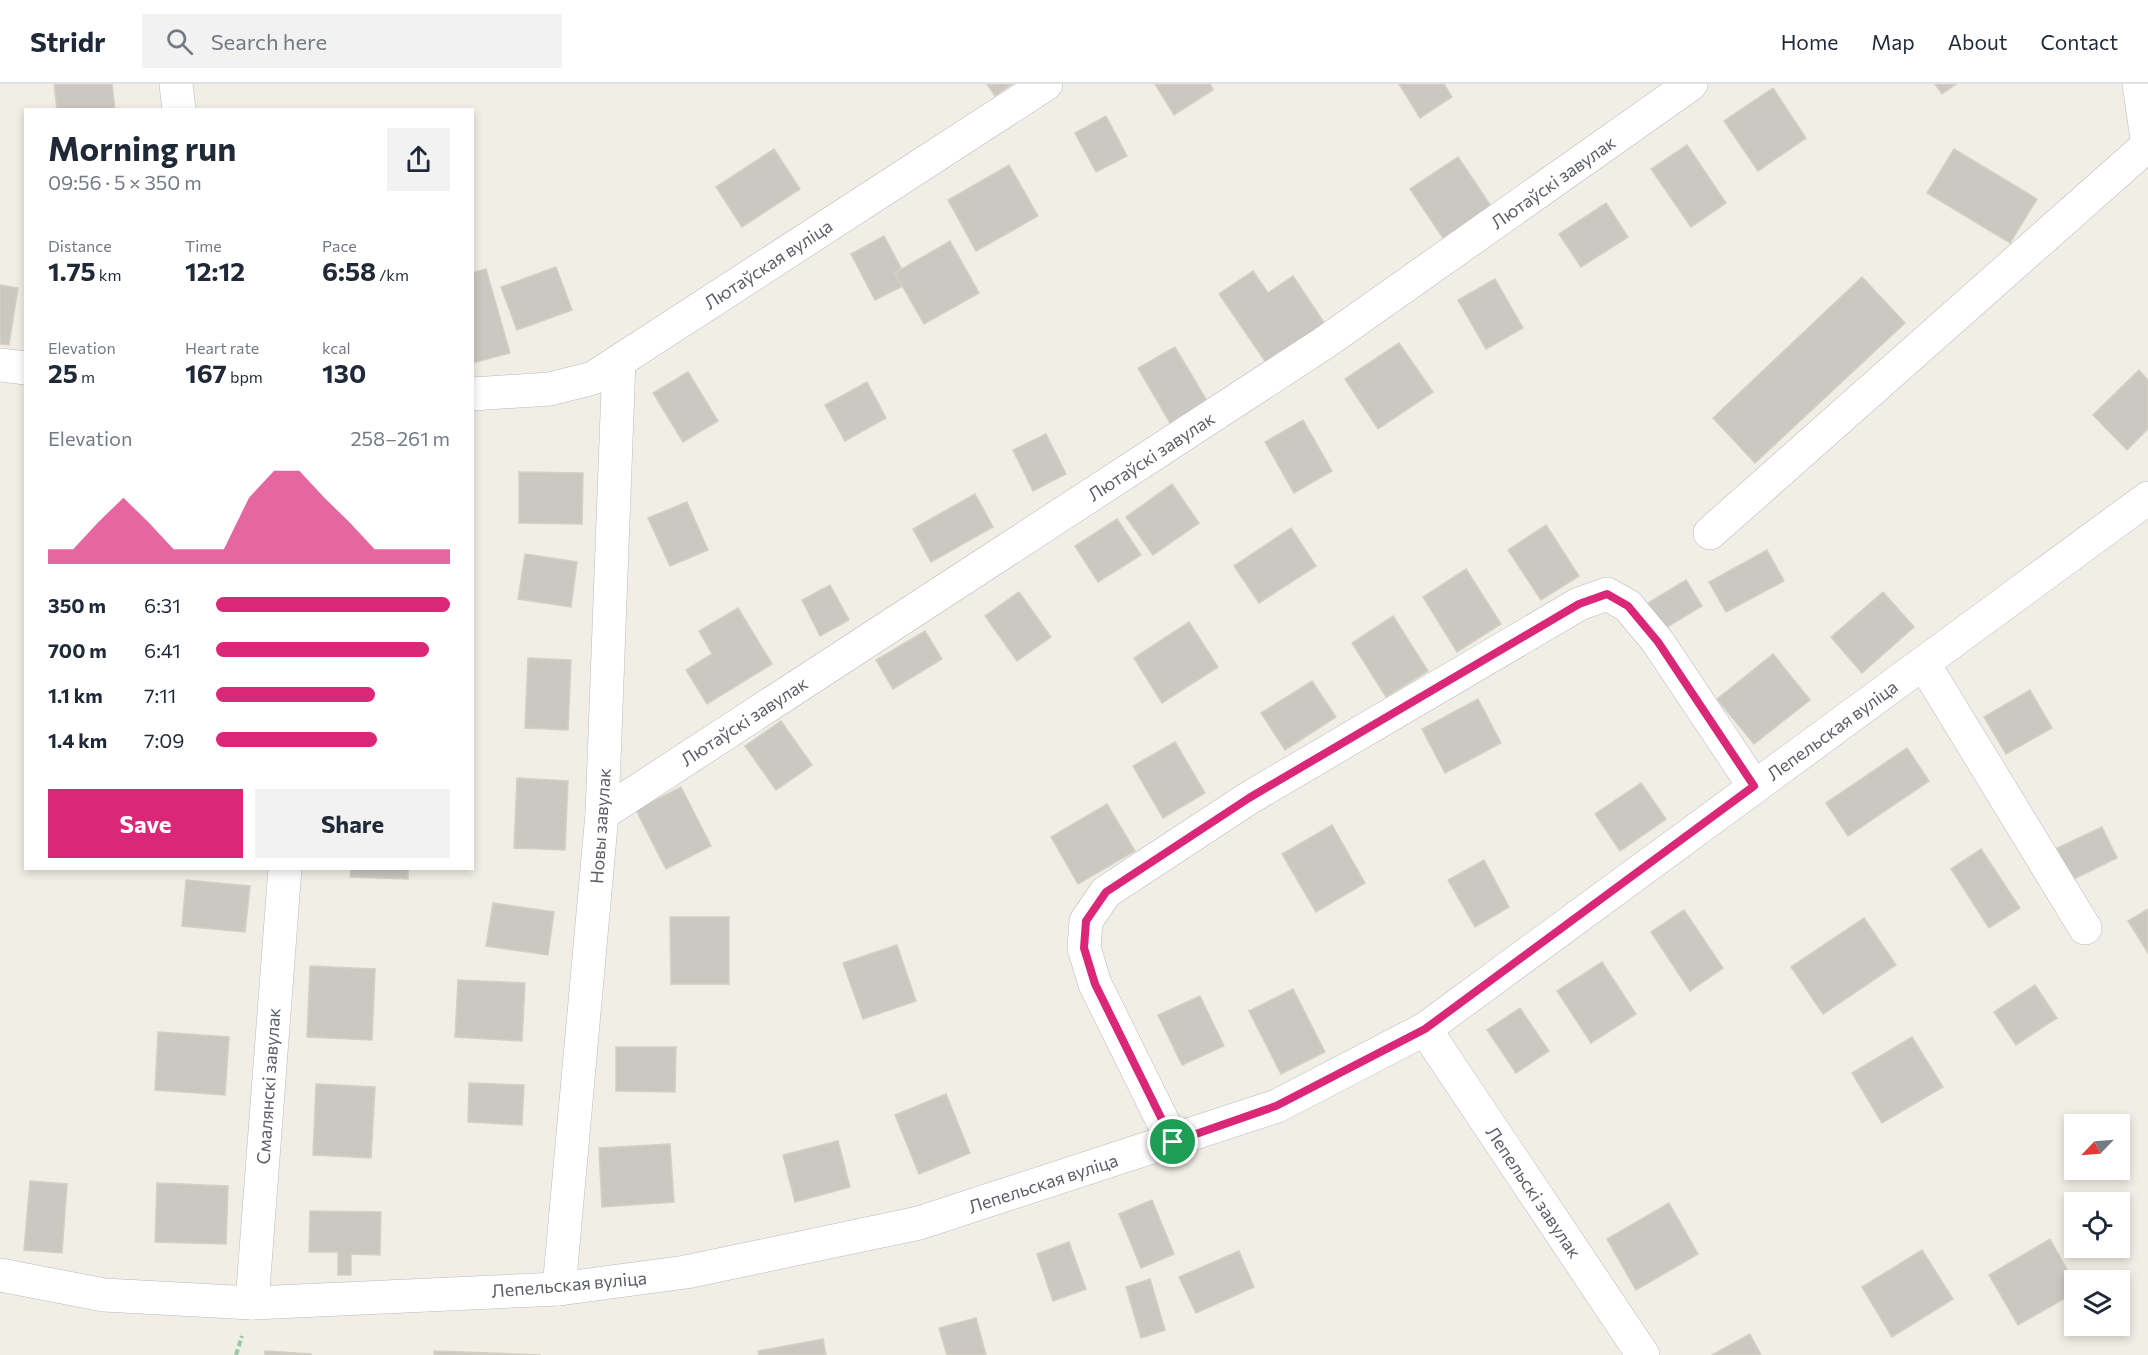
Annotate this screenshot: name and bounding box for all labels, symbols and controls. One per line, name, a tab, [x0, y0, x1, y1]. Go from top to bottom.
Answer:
search box	[142, 14, 562, 68]
text: Stridr	[30, 24, 106, 58]
icon: search	[163, 25, 196, 58]
text: Search here	[211, 28, 327, 55]
text: Home	[1781, 29, 1838, 54]
text: Map	[1871, 29, 1915, 54]
text: About	[1948, 29, 2007, 54]
text: Contact	[2040, 29, 2118, 54]
text: Morning run	[48, 127, 236, 168]
button: share	[387, 128, 450, 191]
street label: Лютаўскі завулак	[1486, 131, 1620, 233]
text: 09:56 · 5 × 350 m	[48, 170, 202, 194]
street label: Лютаўская вуліца	[700, 214, 836, 314]
text: Distance	[48, 236, 112, 255]
text: Time	[185, 236, 222, 255]
text: Pace	[322, 236, 357, 255]
text: 1.75	[48, 255, 96, 286]
text: 12:12	[185, 255, 245, 286]
text: 6:58	[322, 255, 376, 286]
text: km	[96, 265, 121, 284]
text: /km	[376, 265, 409, 284]
text: Elevation	[48, 338, 116, 357]
text: Heart rate	[185, 338, 259, 357]
text: kcal	[322, 338, 351, 357]
text: 25	[48, 357, 78, 388]
text: 167	[185, 357, 227, 388]
text: 130	[322, 357, 366, 388]
text: m	[78, 367, 95, 386]
text: bpm	[227, 367, 263, 386]
street label: Лютаўскі завулак	[1083, 407, 1219, 505]
text: Elevation	[48, 426, 133, 450]
text: 258–261 m	[350, 426, 450, 450]
text: 350 m	[48, 593, 106, 617]
text: 6:31	[144, 593, 181, 617]
text: 700 m	[48, 638, 107, 662]
text: 6:41	[144, 638, 181, 662]
street label: Лютаўскі завулак	[676, 672, 812, 770]
street label: Лепельская вуліца	[1762, 675, 1902, 785]
text: 1.1 km	[48, 683, 103, 707]
text: 7:11	[144, 683, 176, 707]
text: 1.4 km	[48, 728, 107, 752]
text: 7:09	[144, 728, 184, 752]
street label: Новы завулак	[585, 767, 615, 885]
button: Save	[48, 789, 243, 858]
button: Share	[255, 789, 450, 858]
street label: Смалянскі завулак	[252, 1007, 284, 1165]
north arrow	[2064, 1114, 2130, 1180]
map controls	[2064, 1114, 2130, 1336]
pin	[1147, 1116, 1198, 1167]
street label: Лепельскі завулак	[1482, 1122, 1587, 1263]
icon: arrive	[1156, 1125, 1189, 1158]
street label: Лепельская вуліца	[965, 1148, 1121, 1218]
button: locate	[2064, 1192, 2130, 1258]
street label: Лепельская вуліца	[490, 1266, 648, 1302]
button: layers	[2064, 1270, 2130, 1336]

